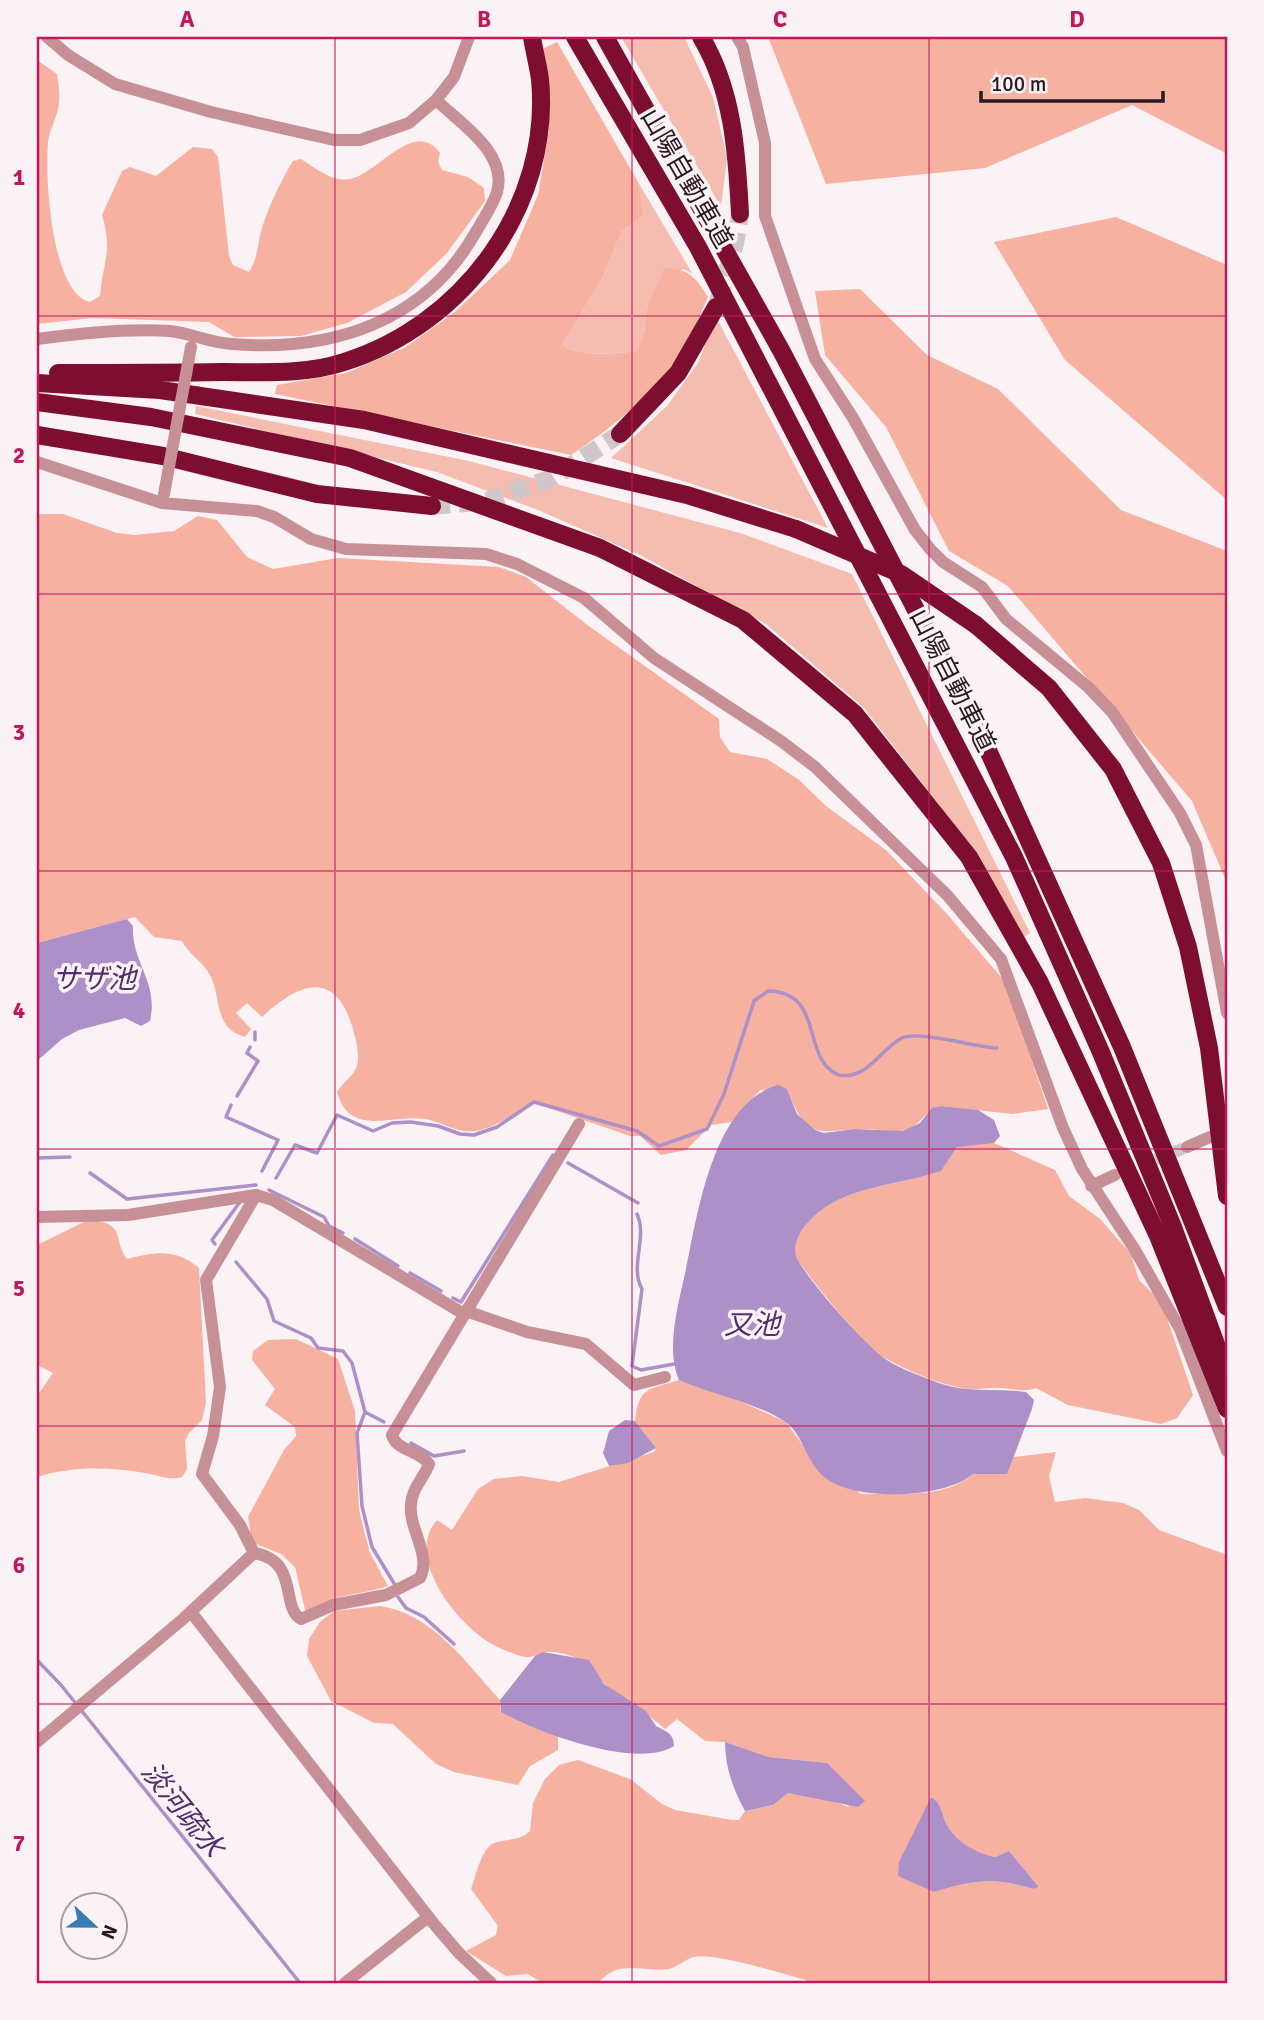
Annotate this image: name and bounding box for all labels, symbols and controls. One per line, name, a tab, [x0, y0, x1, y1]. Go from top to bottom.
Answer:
text: A	[180, 5, 195, 34]
text: B	[477, 5, 491, 34]
text: C	[773, 5, 787, 34]
text: D	[1069, 5, 1085, 34]
scale bar	[981, 60, 1162, 104]
text: 100 m	[991, 71, 1046, 97]
street label: 山陽自動車道	[633, 103, 739, 254]
text: 1	[13, 163, 25, 192]
text: 2	[13, 441, 25, 470]
street label: 山陽自動車道	[902, 604, 1002, 757]
text: 3	[13, 718, 25, 747]
water label: サザ池	[52, 962, 139, 996]
text: 4	[13, 996, 25, 1025]
text: 5	[13, 1274, 25, 1303]
water label: 又池	[724, 1308, 783, 1342]
text: 6	[13, 1551, 25, 1580]
water label: 淡河疏水	[134, 1755, 233, 1866]
text: 7	[13, 1829, 25, 1858]
north arrow	[60, 1890, 130, 1960]
text: N	[95, 1921, 122, 1943]

